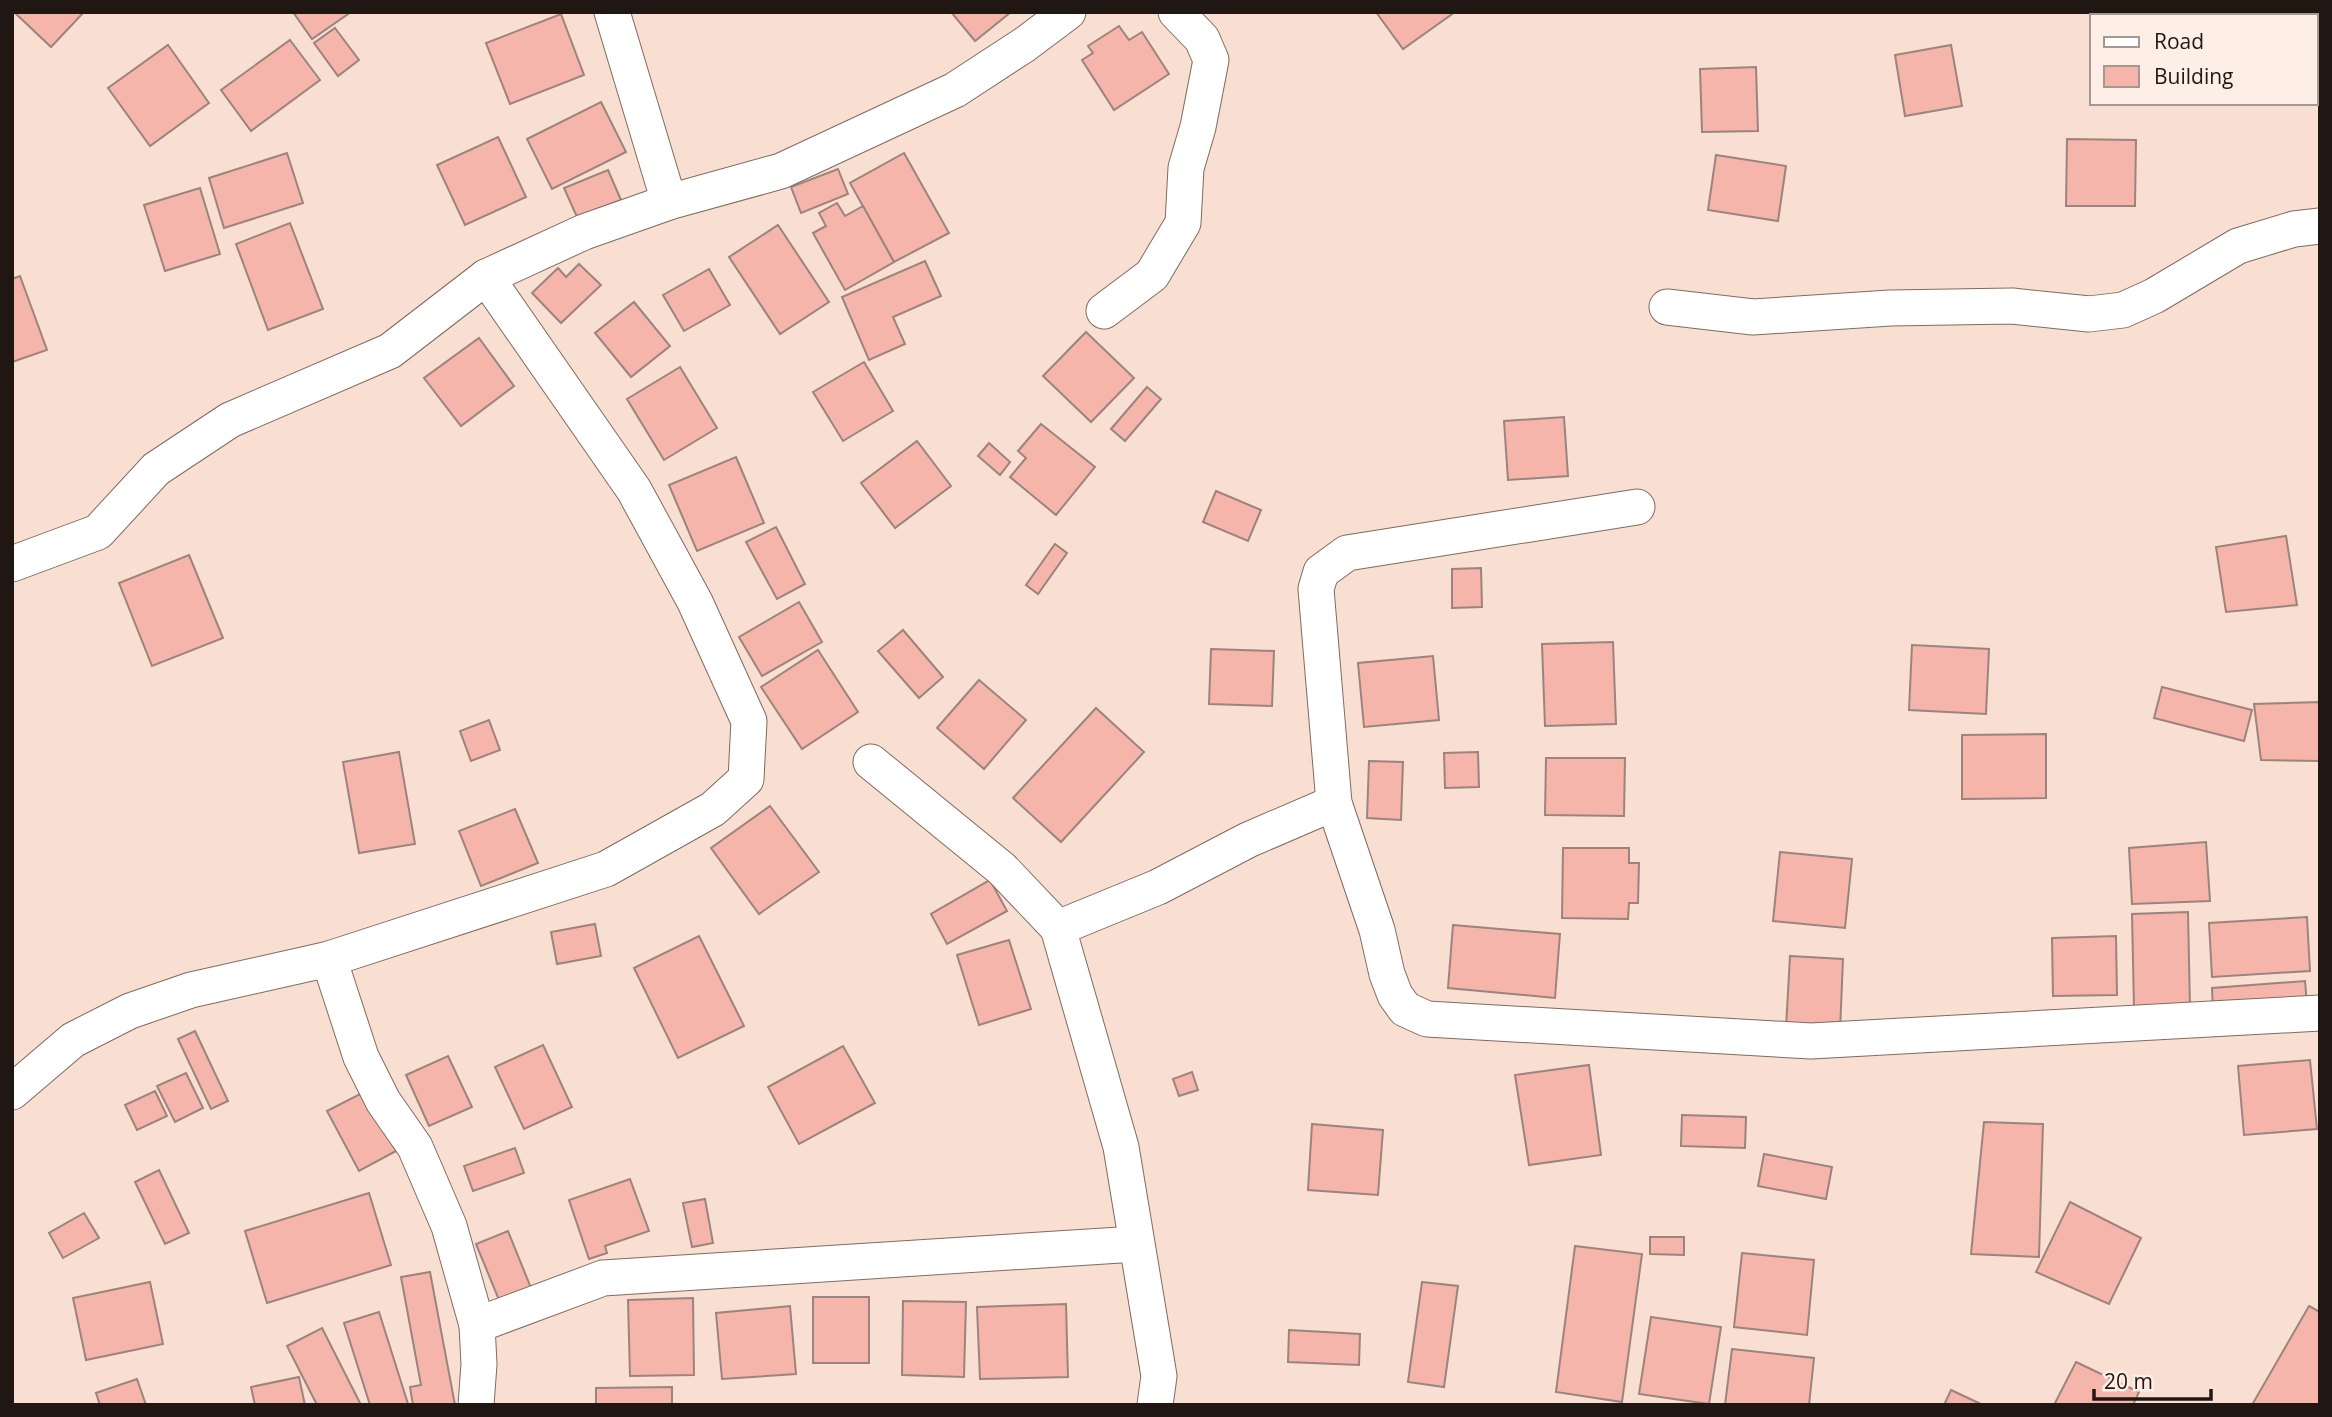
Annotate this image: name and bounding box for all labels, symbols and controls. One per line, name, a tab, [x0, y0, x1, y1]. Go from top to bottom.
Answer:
legend	[2090, 14, 2318, 105]
text: Road	[2154, 27, 2204, 55]
text: Building	[2154, 62, 2233, 90]
scale bar	[2094, 1358, 2211, 1402]
text: 20 m	[2104, 1367, 2153, 1395]

